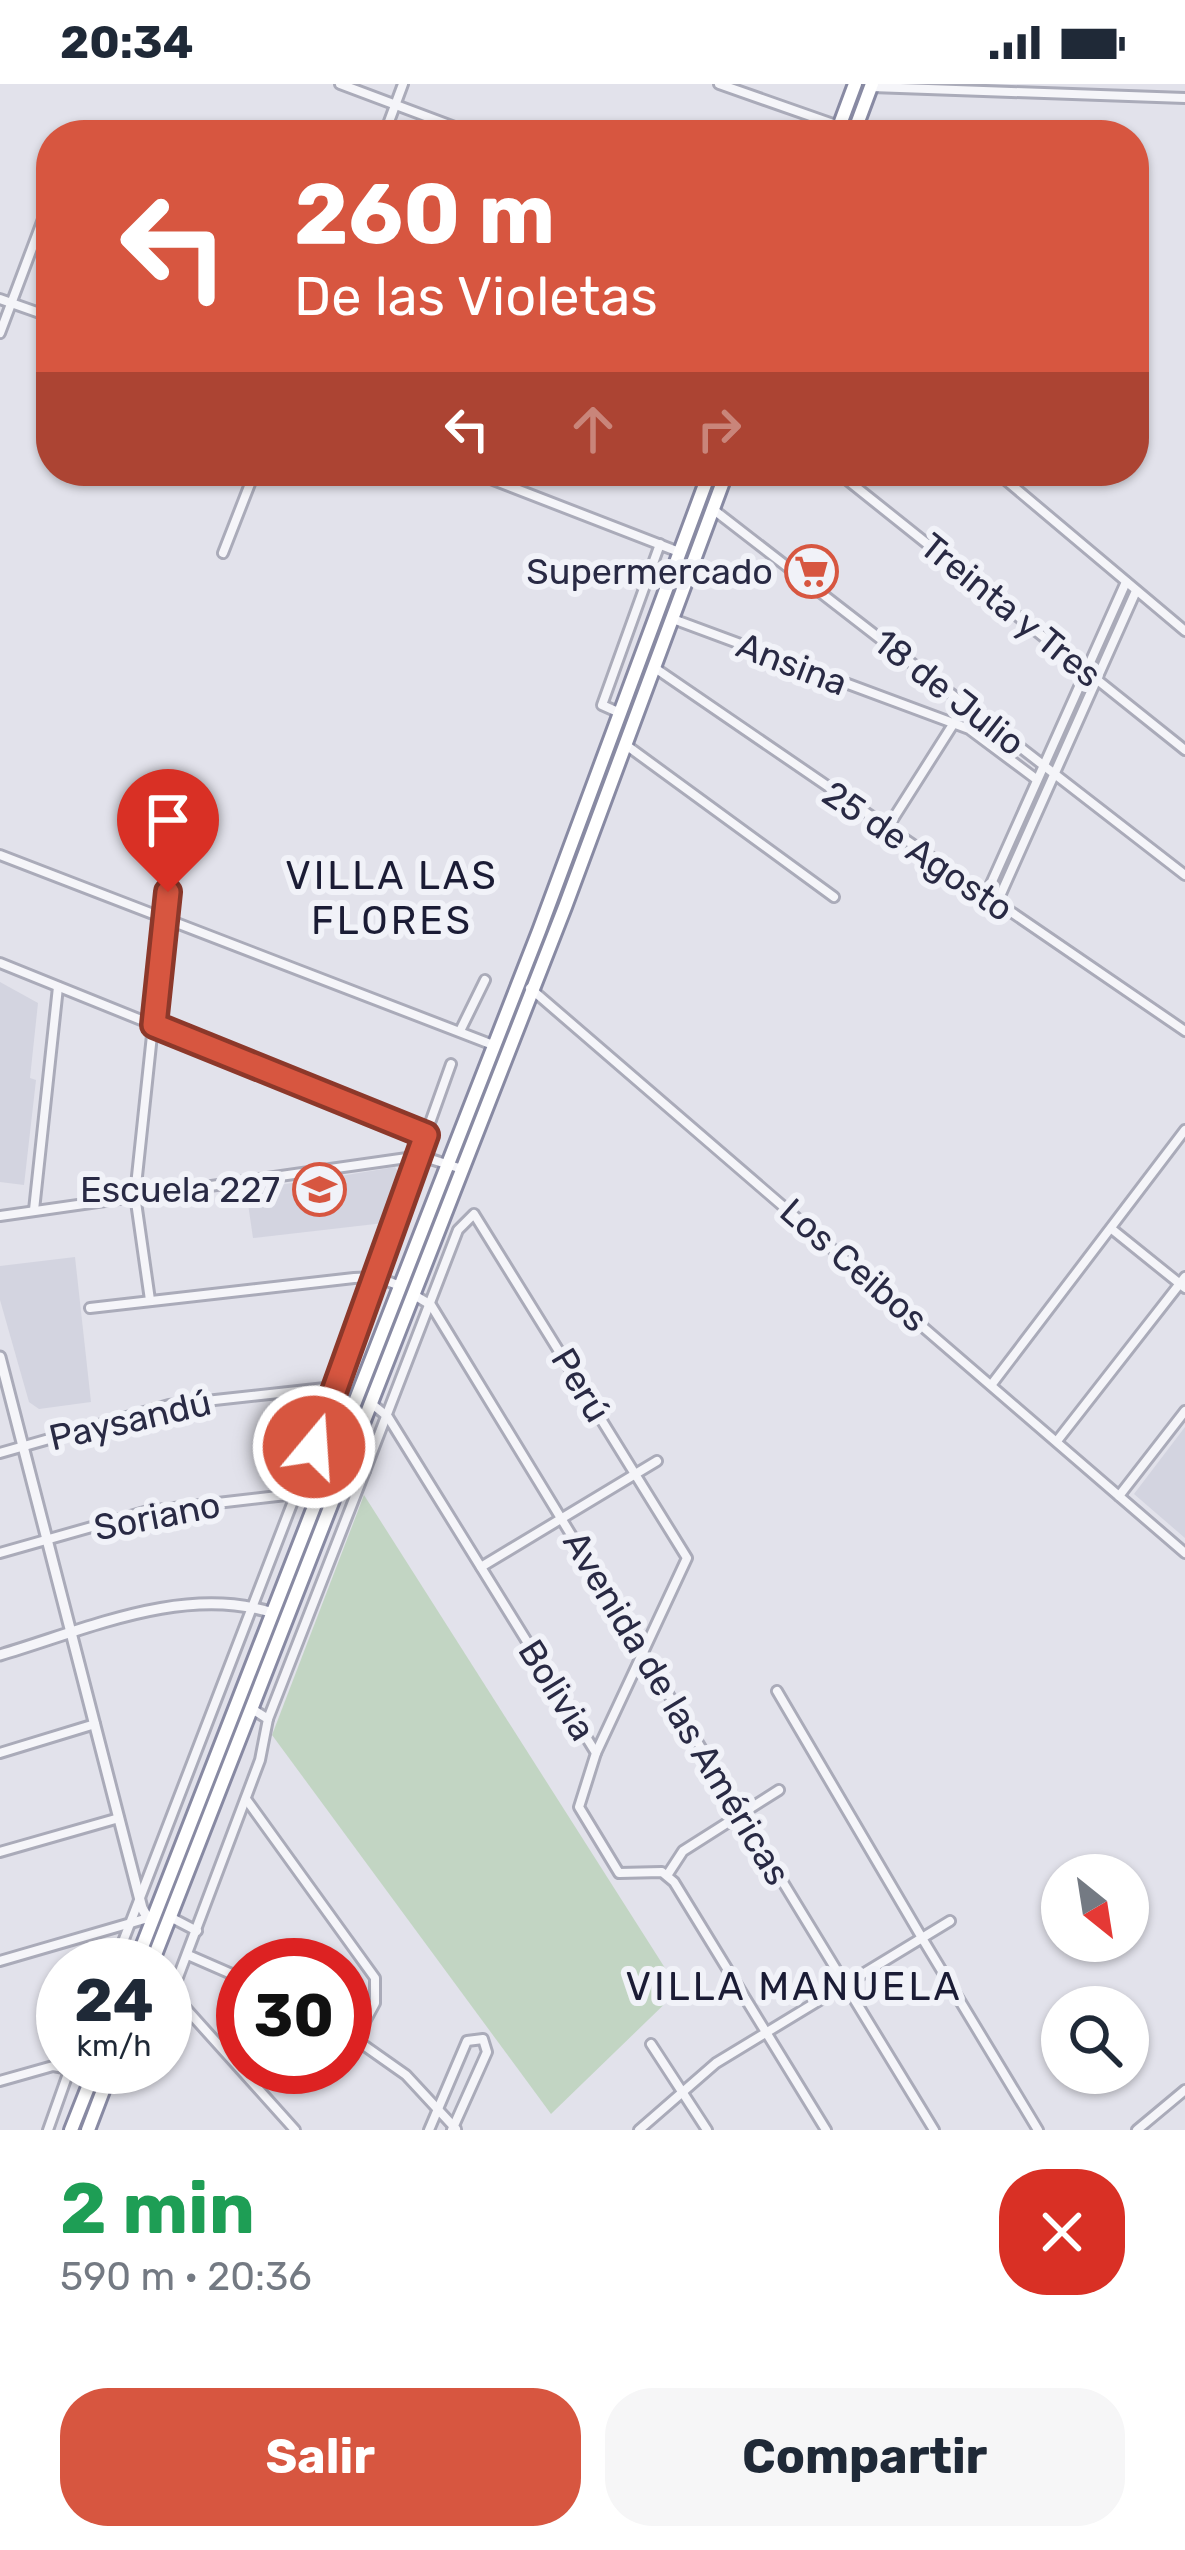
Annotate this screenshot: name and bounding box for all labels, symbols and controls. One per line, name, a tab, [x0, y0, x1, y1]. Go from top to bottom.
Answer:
text: 20:34	[60, 16, 193, 69]
text: 260 m	[294, 164, 555, 264]
icon: left	[96, 168, 252, 324]
text: De las Violetas	[294, 265, 658, 329]
icon: left	[434, 396, 500, 462]
icon: ahead	[560, 396, 626, 462]
icon: right	[686, 396, 752, 462]
street label: Treinta y Tres	[912, 524, 1110, 696]
supermarket icon: Supermercado	[784, 543, 840, 599]
place label: Supermercado	[526, 550, 773, 593]
street label: 18 de Julio	[865, 620, 1033, 764]
street label: Ansina	[731, 623, 853, 705]
pin	[117, 769, 219, 892]
street label: 25 de Agosto	[815, 772, 1021, 930]
icon: arrive	[135, 787, 201, 853]
district label: VILLA LAS FLORES	[285, 853, 499, 944]
school or university icon: Escuela 227	[291, 1161, 347, 1217]
place label: Escuela 227	[80, 1168, 280, 1211]
street label: Los Ceibos	[772, 1189, 936, 1341]
street label: Perú	[542, 1340, 620, 1430]
street label: Paysandú	[45, 1381, 215, 1459]
position arrow	[251, 1384, 377, 1510]
street label: Soriano	[90, 1483, 224, 1549]
street label: Avenida de las Américas	[554, 1523, 800, 1893]
street label: Bolivia	[509, 1632, 605, 1748]
north arrow	[1041, 1854, 1149, 1962]
map controls	[1041, 1854, 1149, 2094]
speed limit sign: 30	[216, 1938, 372, 2094]
district label: VILLA MANUELA	[625, 1964, 963, 2010]
text: 24	[74, 1965, 154, 2036]
button: search	[1041, 1986, 1149, 2094]
text: km/h	[77, 2028, 151, 2064]
text: 2 min	[60, 2166, 255, 2251]
button: close	[999, 2169, 1125, 2295]
text: 590 m · 20:36	[60, 2254, 312, 2300]
button: Salir	[60, 2388, 581, 2526]
button: Compartir	[605, 2388, 1125, 2526]

